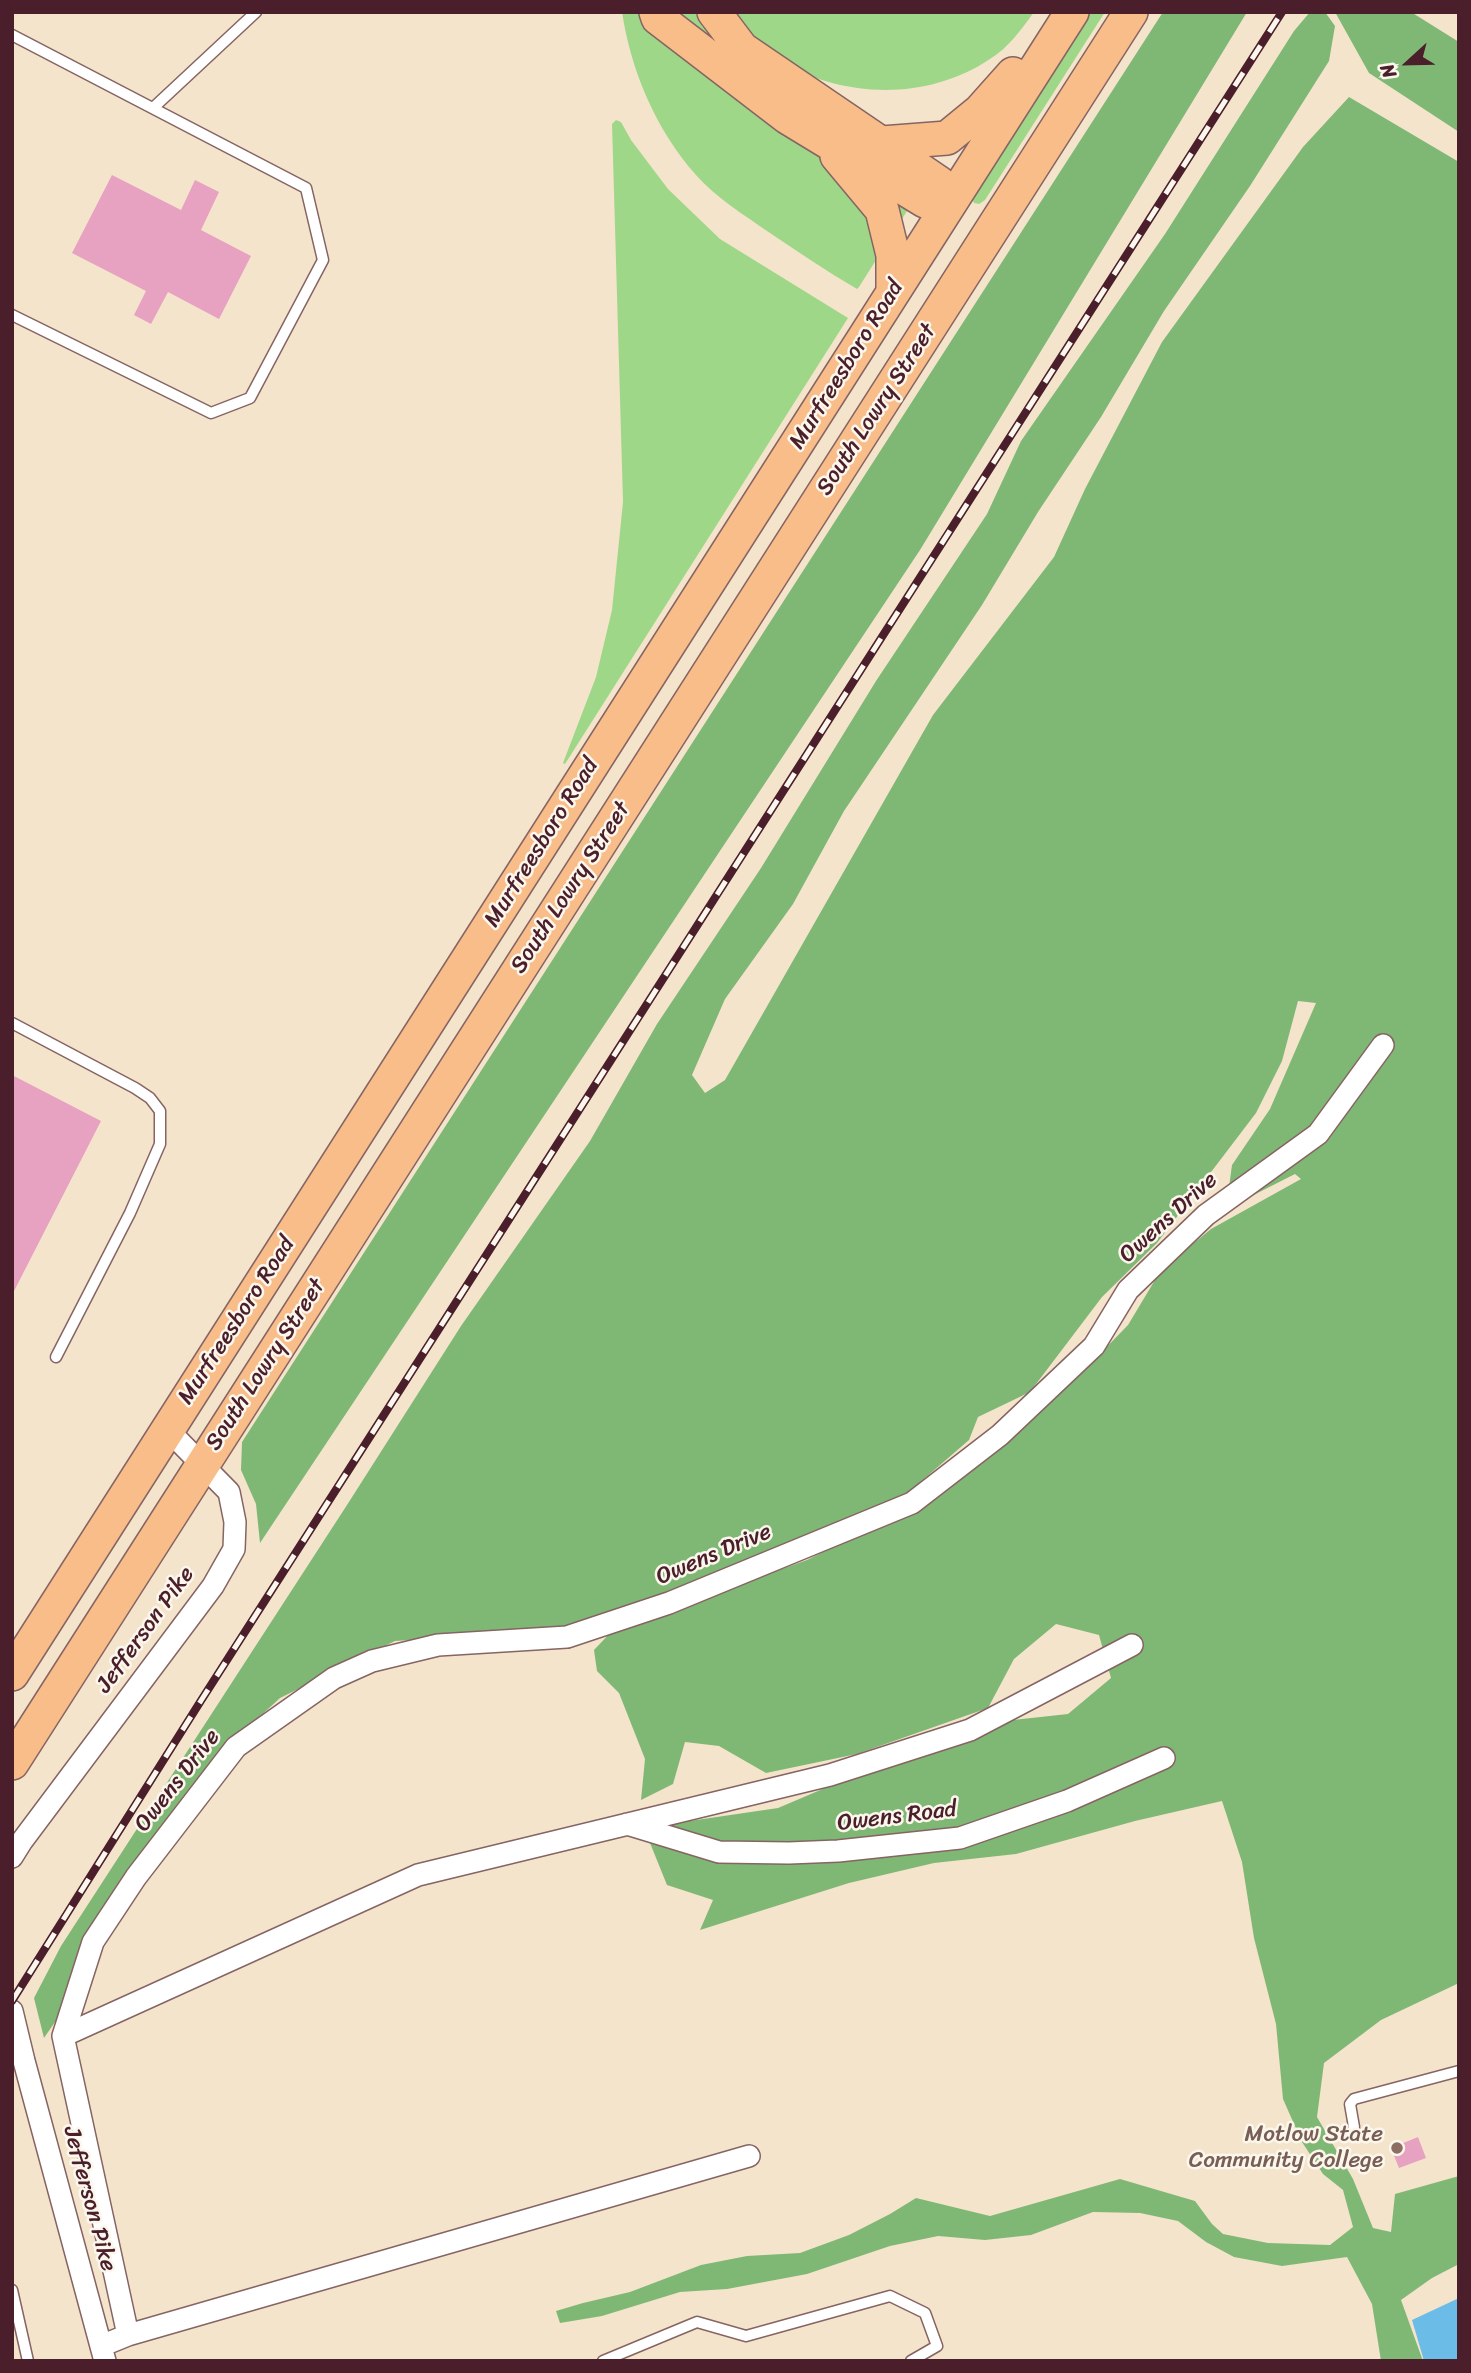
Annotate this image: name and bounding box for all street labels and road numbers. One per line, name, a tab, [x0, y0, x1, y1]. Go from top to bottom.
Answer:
street label: Murfreesboro Road	[784, 276, 910, 454]
street label: South Lowry Street	[811, 319, 943, 501]
street label: Murfreesboro Road	[479, 754, 605, 932]
street label: South Lowry Street	[505, 797, 637, 979]
street label: Owens Drive	[1114, 1167, 1224, 1269]
street label: Murfreesboro Road	[173, 1232, 301, 1410]
street label: South Lowry Street	[200, 1274, 332, 1456]
street label: Owens Drive	[652, 1518, 776, 1592]
street label: Jefferson Pike	[91, 1562, 201, 1698]
street label: Owens Drive	[129, 1724, 227, 1838]
street label: Owens Road	[836, 1796, 958, 1838]
street label: Jefferson Pike	[56, 2123, 122, 2275]

